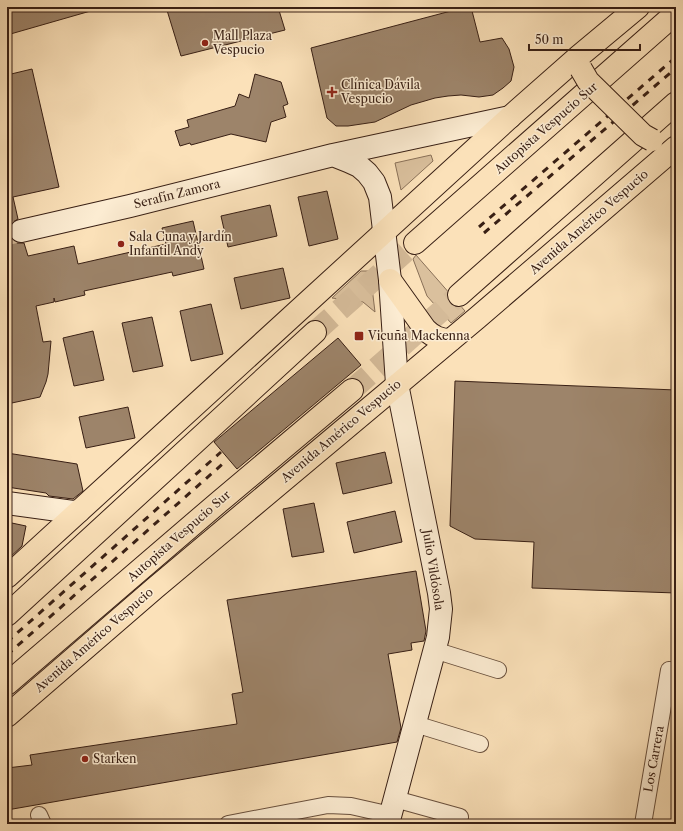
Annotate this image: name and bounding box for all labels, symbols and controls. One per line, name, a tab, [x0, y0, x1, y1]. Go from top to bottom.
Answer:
scale bar	[529, 26, 640, 52]
place label: Mall Plaza Vespucio	[212, 28, 273, 57]
text: 50 m	[535, 32, 564, 47]
marker: Mall Plaza Vespucio	[200, 38, 210, 48]
place label: Clínica Dávila Vespucio	[340, 77, 421, 106]
street label: Autopista Vespucio Sur	[490, 79, 600, 177]
marker: Clínica Dávila Vespucio	[326, 86, 338, 98]
street label: Avenida Américo Vespucio	[526, 166, 651, 278]
street label: Serafín Zamora	[132, 175, 222, 211]
place label: Sala Cuna y Jardín Infantil Andy	[129, 229, 232, 258]
marker: Sala Cuna y Jardín Infantil Andy	[116, 239, 126, 249]
place label: Vicuña Mackenna	[367, 328, 471, 343]
marker: Vicuña Mackenna	[353, 330, 365, 342]
street label: Avenida Américo Vespucio	[277, 376, 404, 486]
street label: Autopista Vespucio Sur	[123, 487, 233, 585]
street label: Julio Vildósola	[419, 526, 447, 612]
street label: Avenida Américo Vespucio	[31, 584, 156, 696]
street label: Los Carrera	[640, 724, 667, 793]
place label: Starken	[93, 751, 137, 766]
marker: Starken	[80, 754, 90, 764]

